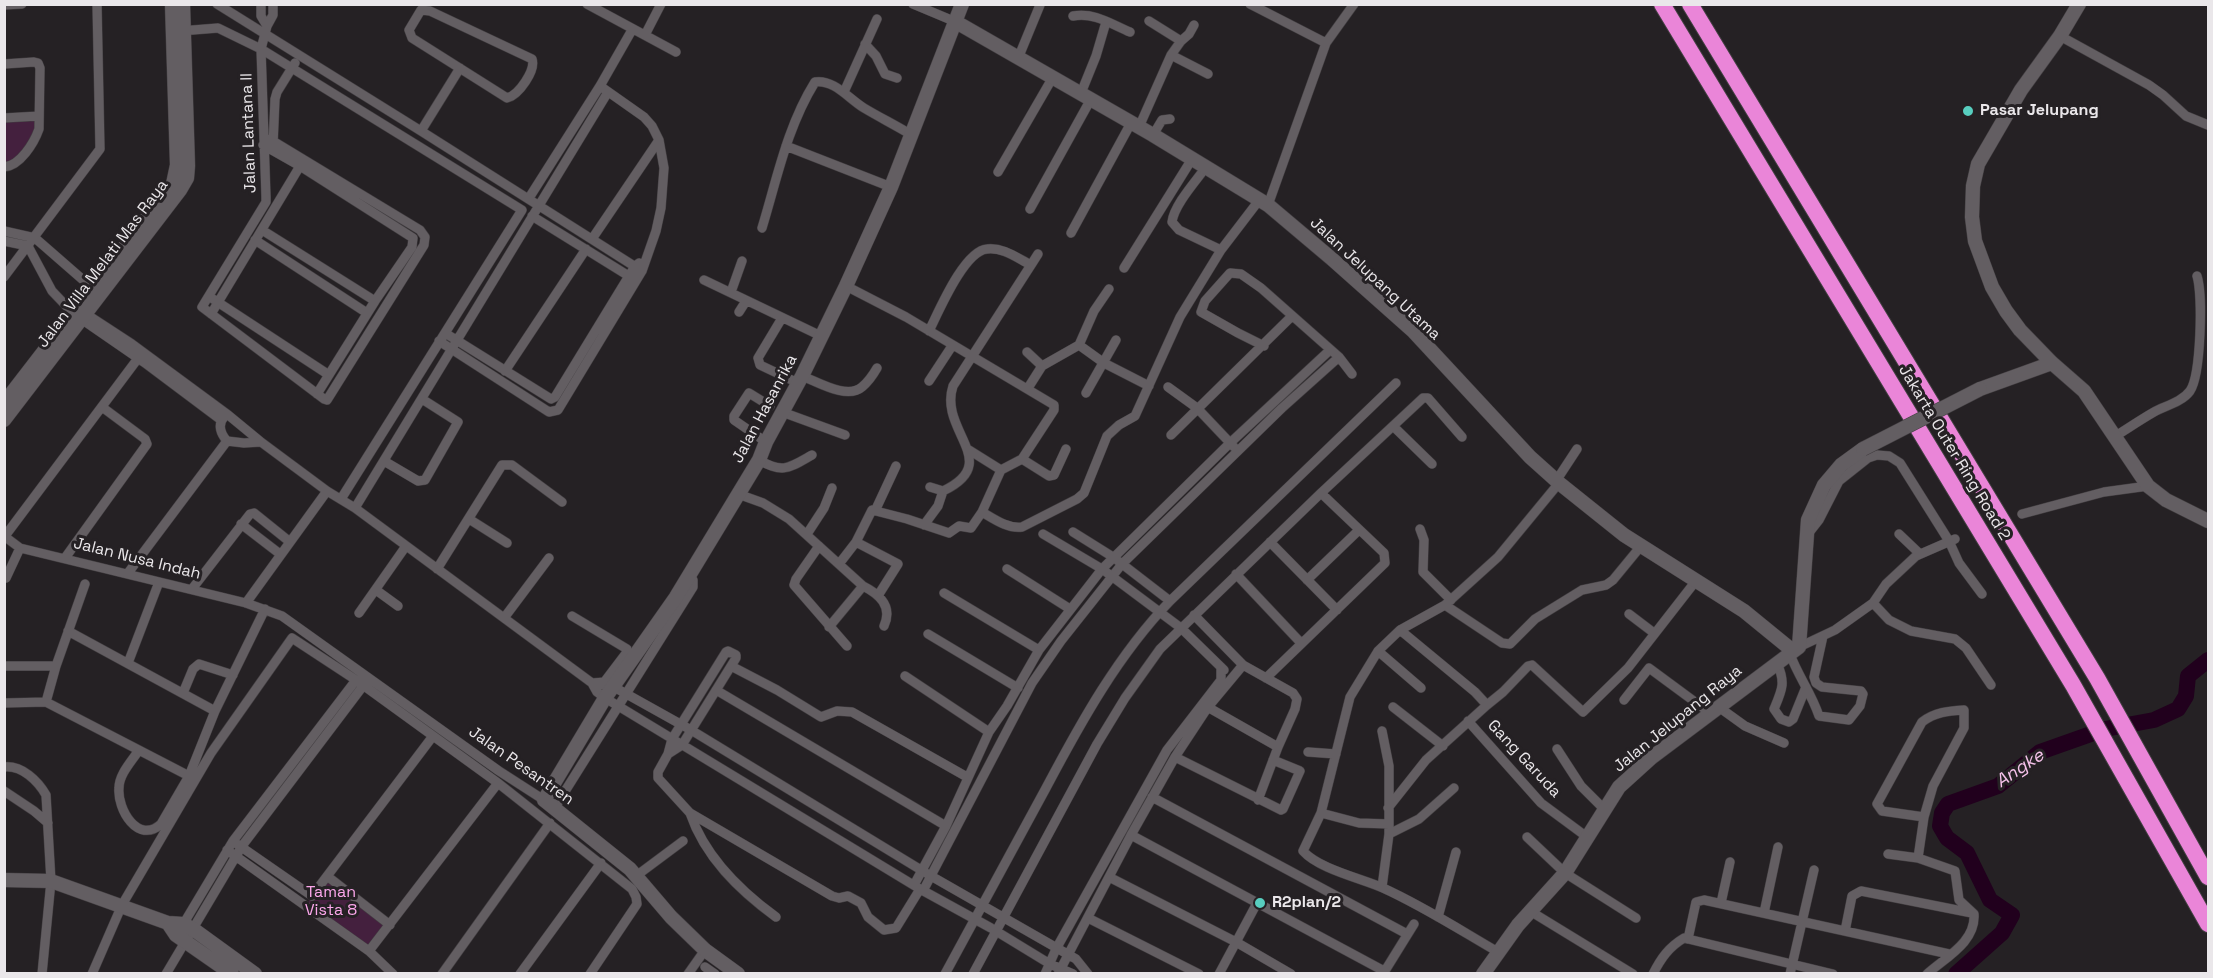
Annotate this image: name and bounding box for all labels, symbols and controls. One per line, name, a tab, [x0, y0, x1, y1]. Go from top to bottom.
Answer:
street label: Jalan Lantana II	[237, 73, 261, 193]
place label: Pasar Jelupang	[1980, 101, 2099, 121]
marker: Pasar Jelupang	[1961, 104, 1975, 118]
street label: Jalan Villa Melati Mas Raya	[34, 176, 172, 352]
street label: Jalan Jelupang Utama	[1306, 214, 1444, 344]
street label: Jalan Hasanrika	[728, 352, 802, 466]
street label: Jakarta Outer Ring Road 2	[1894, 362, 2014, 544]
street label: Jalan Nusa Indah	[71, 534, 203, 584]
street label: Jalan Jelupang Raya	[1610, 661, 1746, 777]
street label: Gang Garuda	[1483, 716, 1565, 802]
street label: Jalan Pesantren	[465, 723, 577, 809]
water label: Angke	[1992, 745, 2048, 793]
park label: Taman Vista 8	[305, 883, 357, 921]
place label: R2plan/2	[1272, 893, 1341, 913]
marker: R2plan/2	[1253, 896, 1267, 910]

